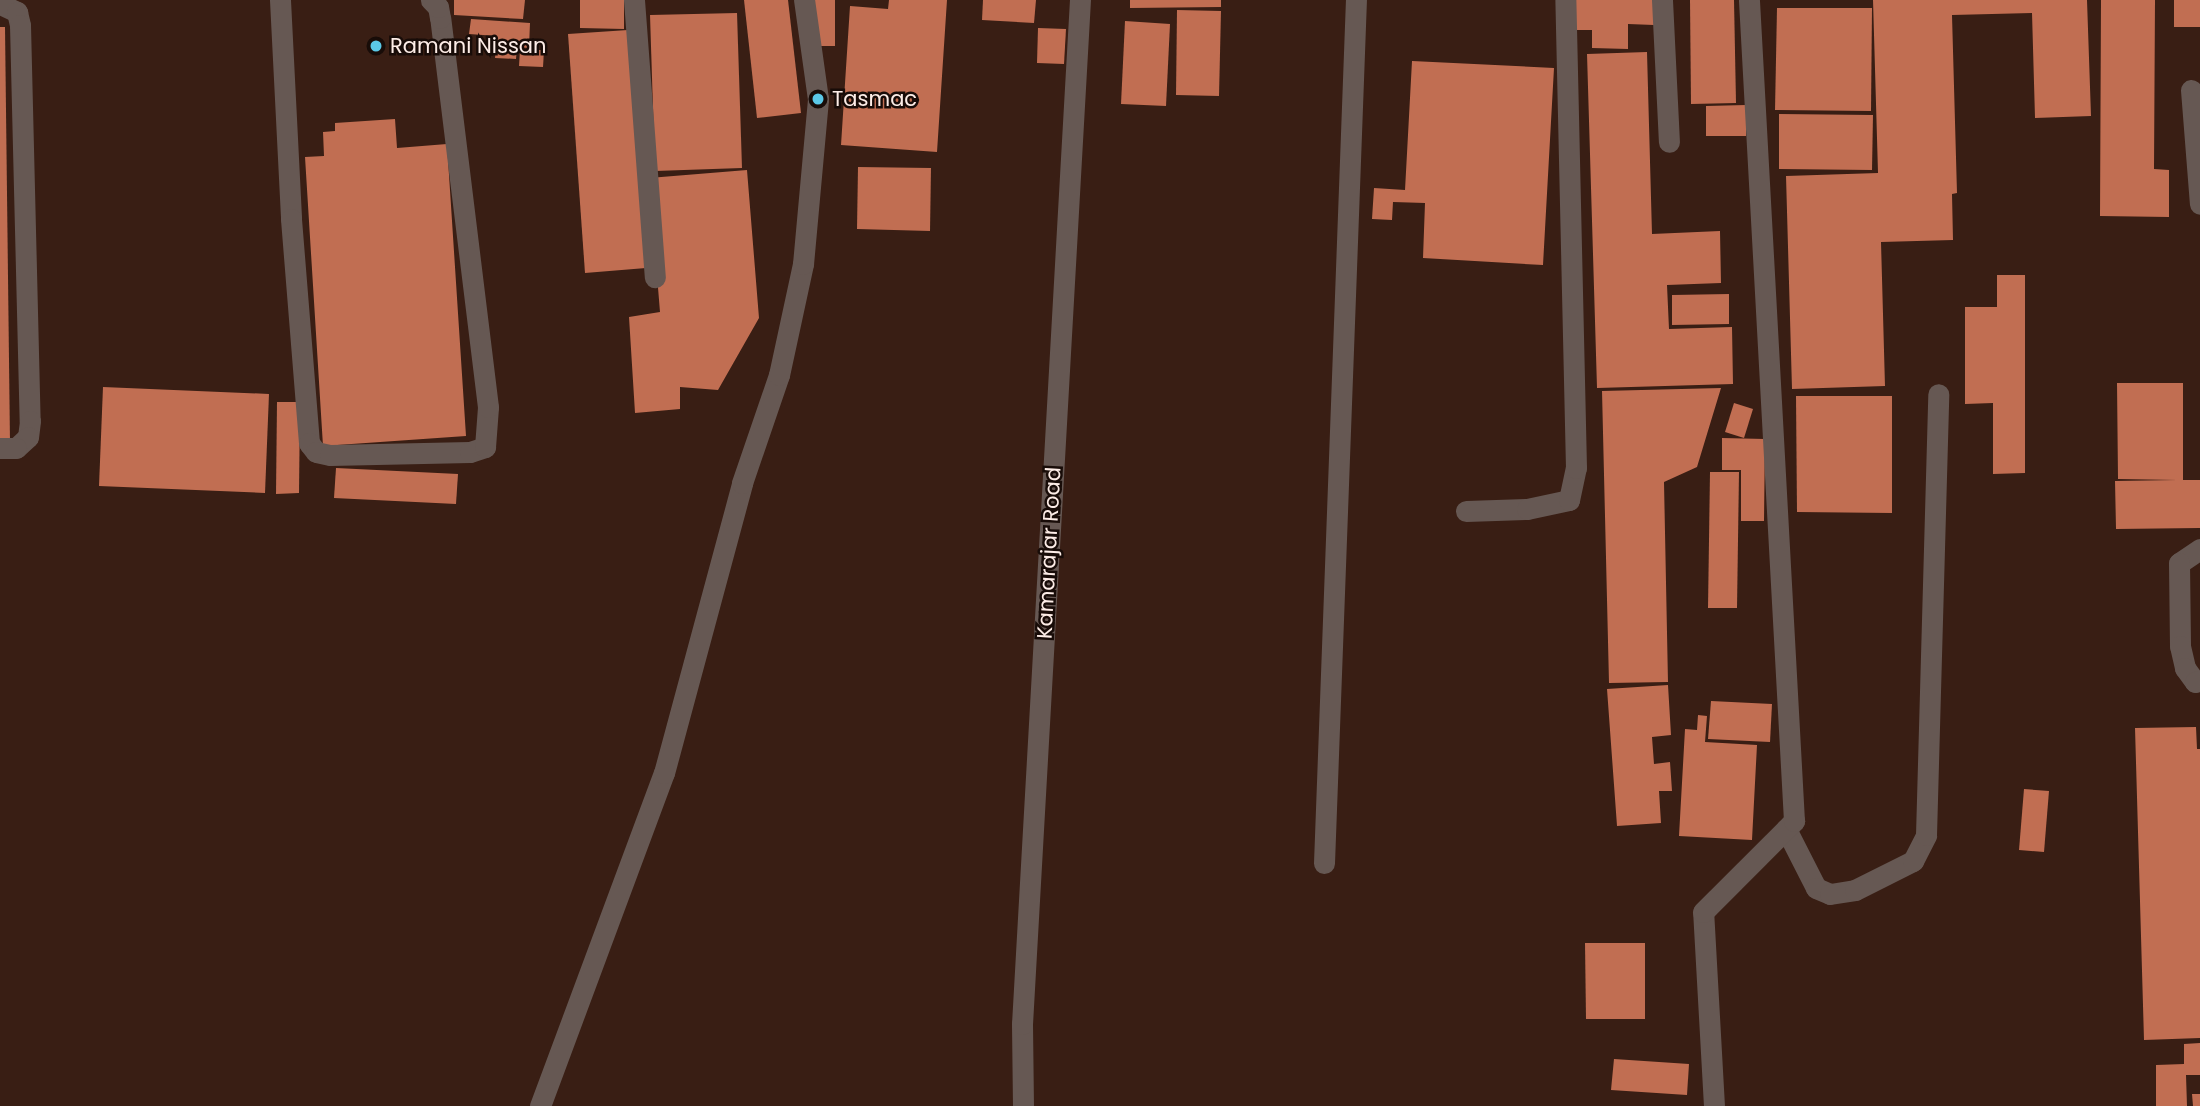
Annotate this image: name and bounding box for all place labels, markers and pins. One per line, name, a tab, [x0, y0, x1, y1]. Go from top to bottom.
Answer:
place label: Ramani Nissan	[390, 33, 546, 59]
marker: Ramani Nissan	[368, 38, 384, 54]
place label: Tasmac	[832, 86, 917, 112]
marker: Tasmac	[810, 91, 826, 107]

